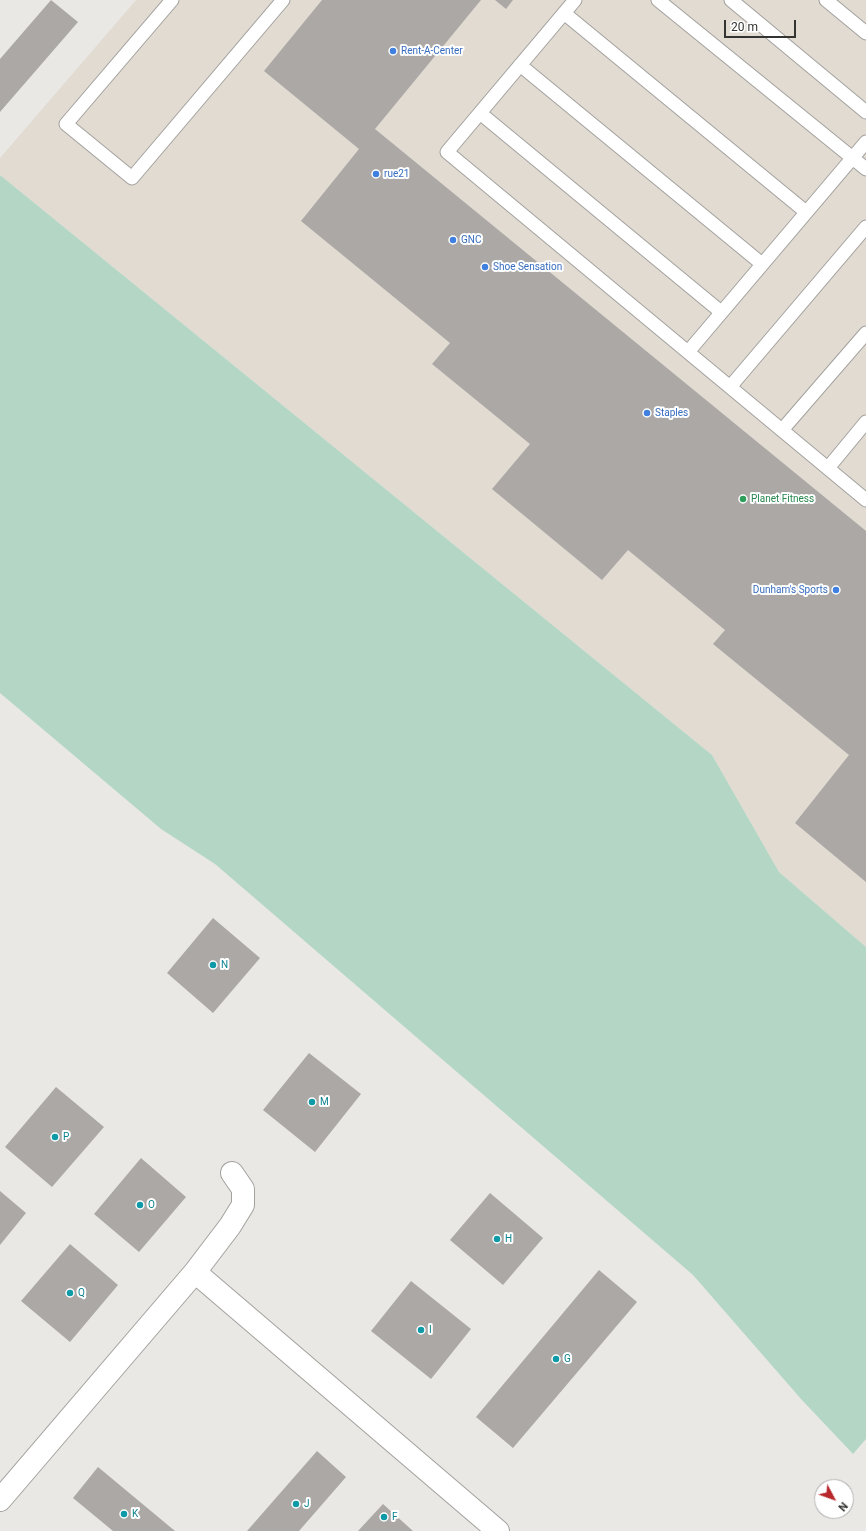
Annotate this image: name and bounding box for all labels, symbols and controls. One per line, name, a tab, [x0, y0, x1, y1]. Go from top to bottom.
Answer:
scale bar	[726, 12, 798, 38]
text: 20 m	[731, 20, 758, 34]
place label: Rent-A-Center	[401, 45, 463, 57]
marker: Rent-A-Center	[388, 46, 398, 56]
place label: rue21	[384, 168, 409, 180]
marker: rue21	[371, 169, 381, 179]
place label: GNC	[461, 234, 481, 246]
marker: GNC	[448, 235, 458, 245]
place label: Shoe Sensation	[493, 261, 562, 273]
marker: Shoe Sensation	[480, 262, 490, 272]
place label: Staples	[655, 407, 688, 419]
marker: Staples	[642, 408, 652, 418]
place label: Planet Fitness	[751, 493, 814, 505]
marker: Planet Fitness	[738, 494, 748, 504]
place label: Dunham's Sports	[753, 584, 828, 596]
marker: Dunham's Sports	[831, 585, 841, 595]
place label: N	[221, 959, 228, 971]
marker: N	[208, 960, 218, 970]
place label: M	[320, 1096, 329, 1108]
marker: M	[307, 1097, 317, 1107]
place label: P	[63, 1131, 69, 1143]
marker: P	[50, 1132, 60, 1142]
place label: O	[148, 1199, 155, 1211]
marker: O	[135, 1200, 145, 1210]
place label: H	[505, 1233, 512, 1245]
marker: H	[492, 1234, 502, 1244]
place label: Q	[78, 1287, 85, 1299]
marker: Q	[65, 1288, 75, 1298]
place label: I	[429, 1324, 432, 1336]
marker: I	[416, 1325, 426, 1335]
place label: G	[564, 1353, 571, 1365]
marker: G	[551, 1354, 561, 1364]
north arrow	[814, 1479, 854, 1519]
place label: J	[304, 1498, 310, 1510]
marker: J	[291, 1499, 301, 1509]
text: N	[835, 1499, 850, 1514]
place label: K	[132, 1508, 138, 1520]
marker: K	[119, 1509, 129, 1519]
place label: F	[392, 1511, 398, 1523]
marker: F	[379, 1512, 389, 1522]

